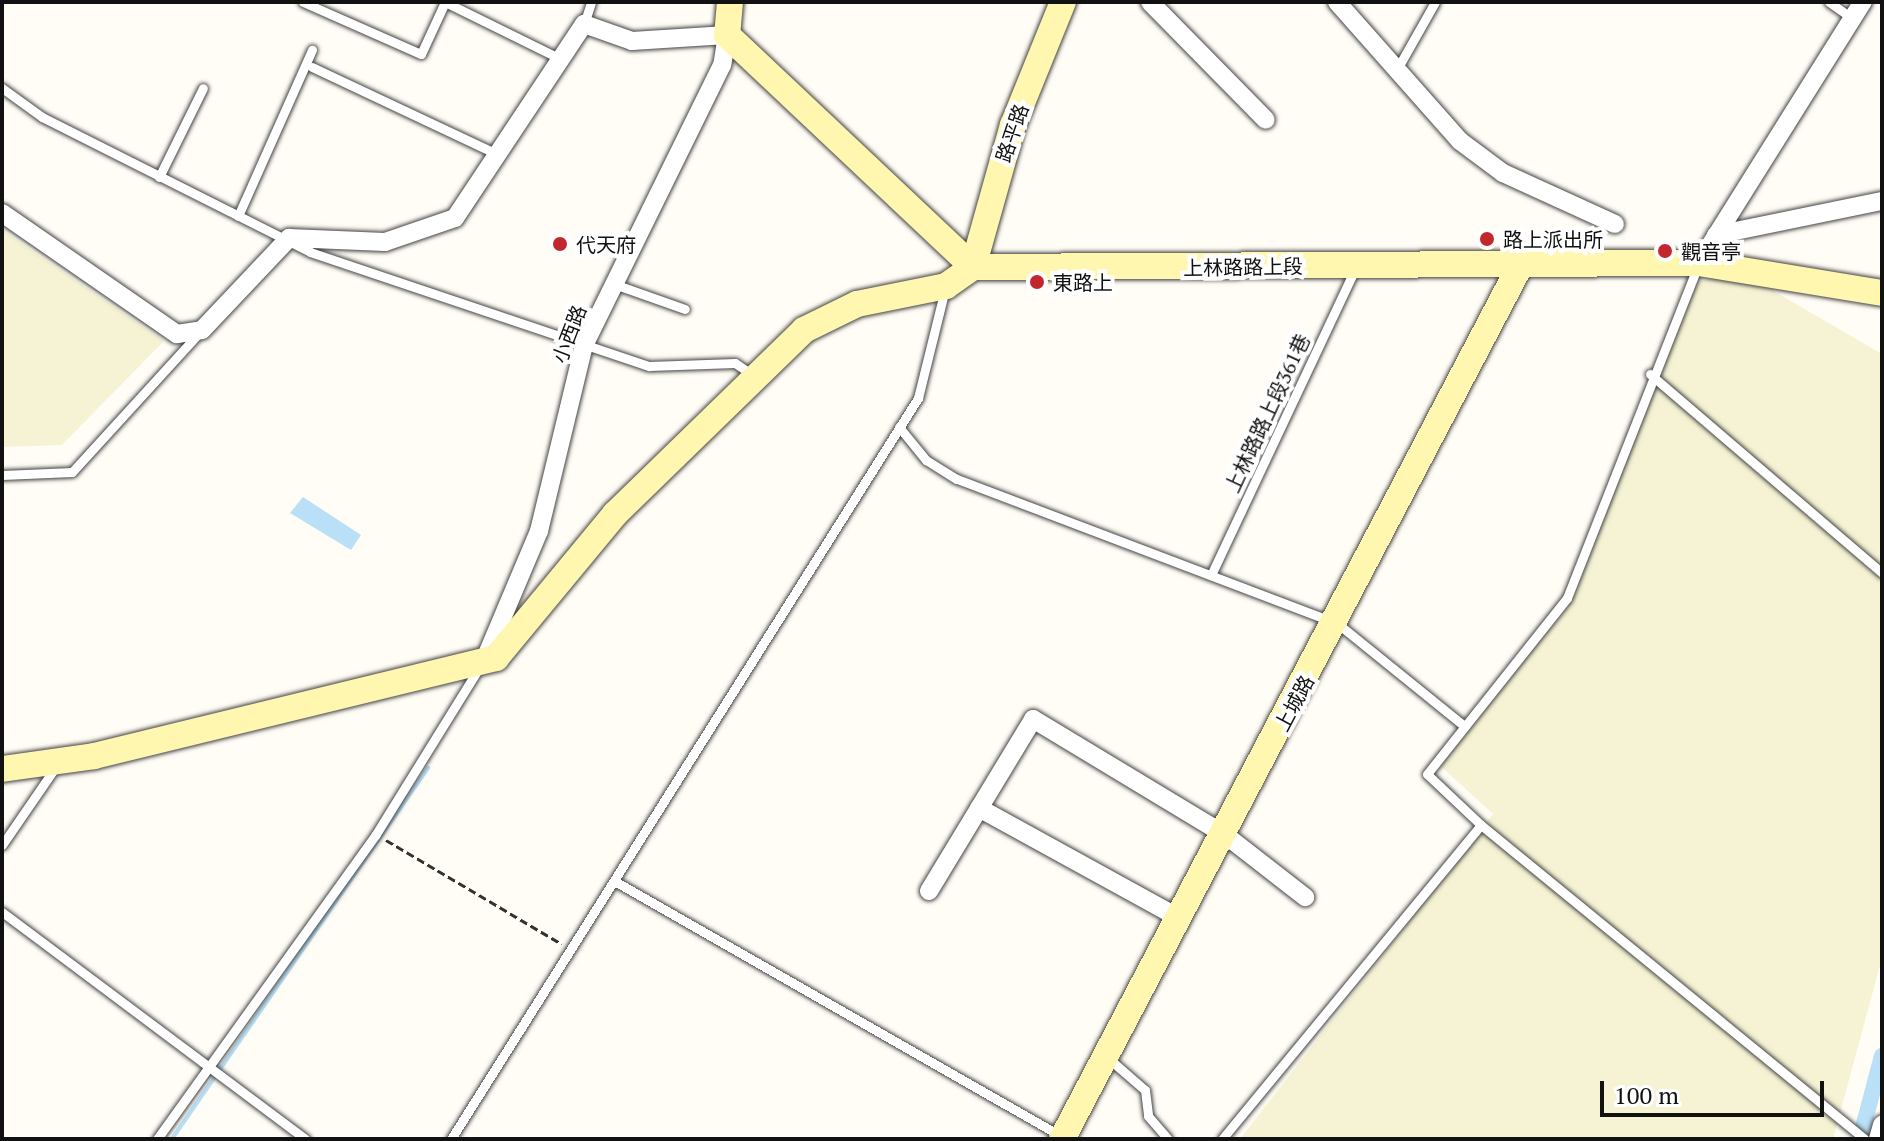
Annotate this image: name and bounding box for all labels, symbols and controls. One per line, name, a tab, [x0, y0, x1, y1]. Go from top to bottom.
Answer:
street label: 路平路	[991, 101, 1033, 165]
place label: 路上派出所	[1503, 227, 1603, 251]
marker: 路上派出所	[1478, 230, 1496, 248]
place label: 代天府	[576, 232, 636, 256]
marker: 代天府	[551, 235, 569, 253]
place label: 觀音亭	[1681, 239, 1741, 263]
marker: 觀音亭	[1656, 242, 1674, 260]
street label: 上林路路上段	[1183, 254, 1303, 280]
place label: 東路上	[1053, 270, 1113, 294]
marker: 東路上	[1028, 273, 1046, 291]
street label: 小西路	[547, 302, 591, 366]
street label: 上林路路上段361巷	[1220, 330, 1314, 496]
street label: 上城路	[1269, 671, 1319, 735]
scale bar	[1604, 1065, 1828, 1115]
text: 100 m	[1614, 1079, 1679, 1111]

